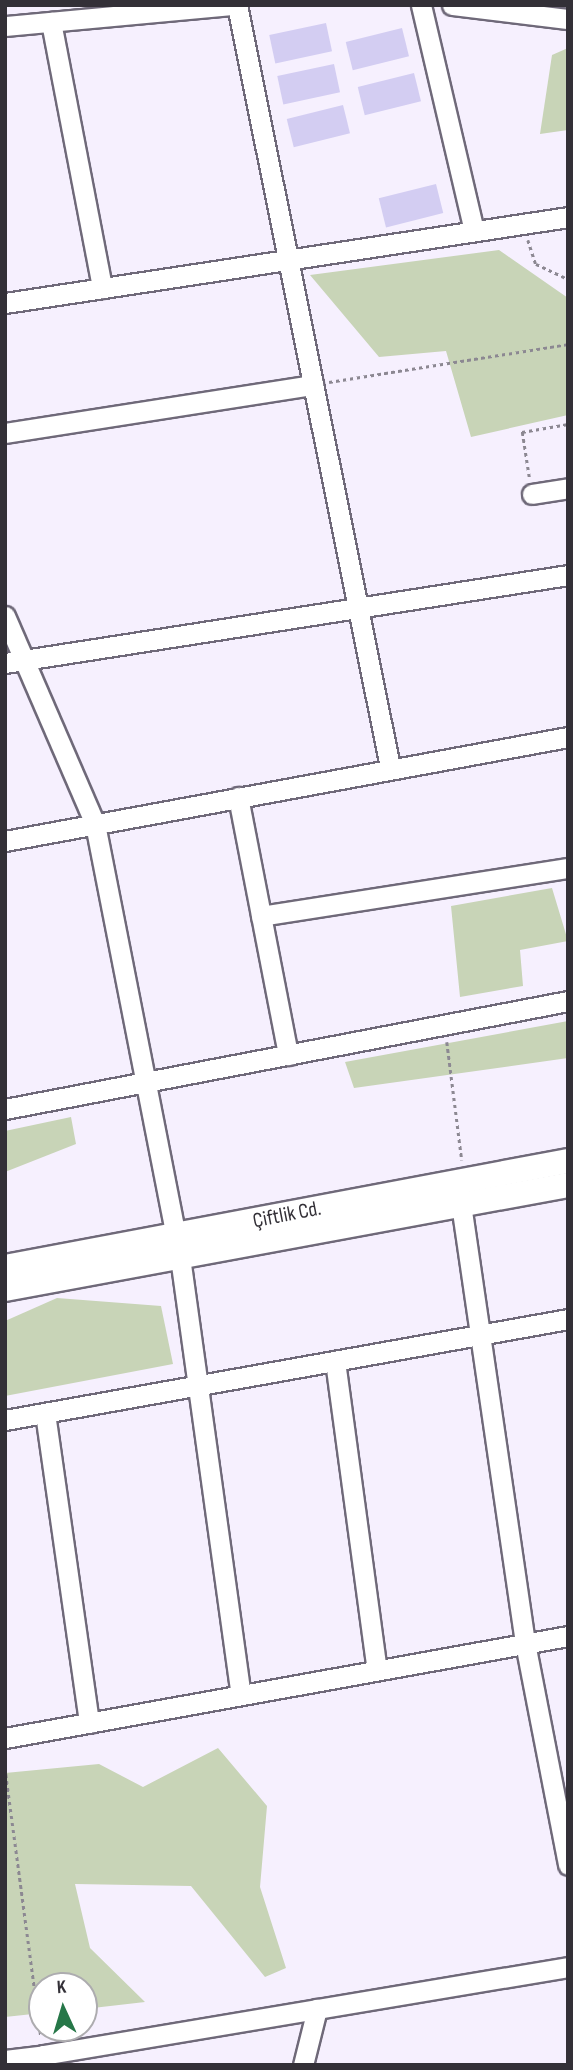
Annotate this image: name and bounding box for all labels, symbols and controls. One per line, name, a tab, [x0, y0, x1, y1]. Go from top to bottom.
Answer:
street label: Çiftlik Cd.	[251, 1196, 323, 1234]
north arrow	[28, 1972, 98, 2042]
text: K	[56, 1976, 67, 1999]

